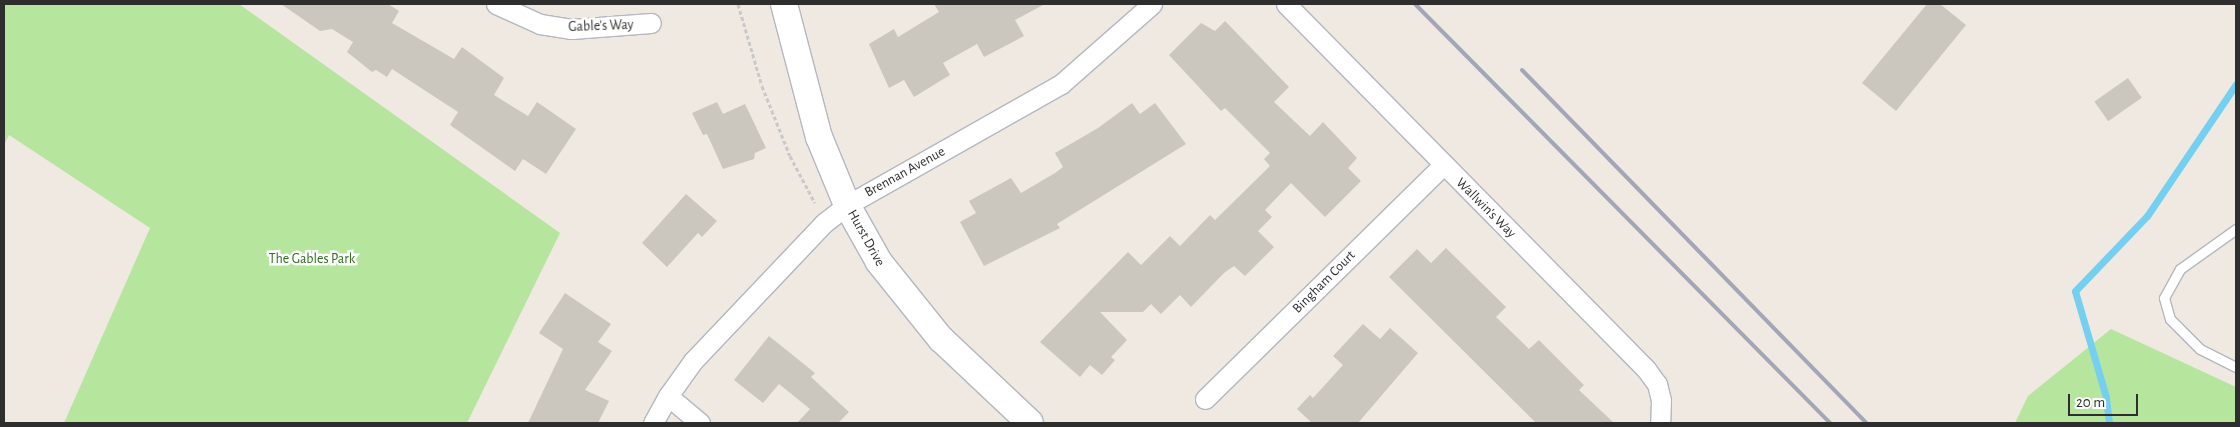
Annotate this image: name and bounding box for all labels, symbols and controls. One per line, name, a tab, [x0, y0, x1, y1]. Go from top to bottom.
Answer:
street label: Gable's Way	[568, 16, 634, 36]
street label: Brennan Avenue	[862, 143, 948, 201]
street label: Wallwin's Way	[1452, 174, 1520, 242]
street label: Hurst Drive	[844, 207, 888, 269]
street label: Bingham Court	[1289, 247, 1359, 317]
park label: The Gables Park	[269, 251, 355, 267]
scale bar	[2070, 384, 2140, 416]
text: 20 m	[2076, 395, 2105, 410]

